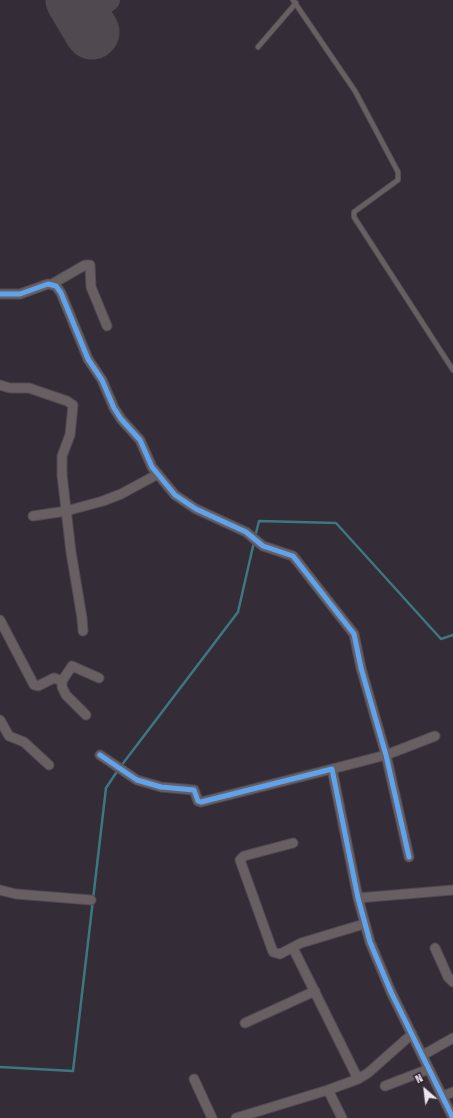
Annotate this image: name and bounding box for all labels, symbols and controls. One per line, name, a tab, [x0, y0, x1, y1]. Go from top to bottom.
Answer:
north arrow	[405, 1070, 445, 1110]
text: N	[413, 1072, 425, 1086]

